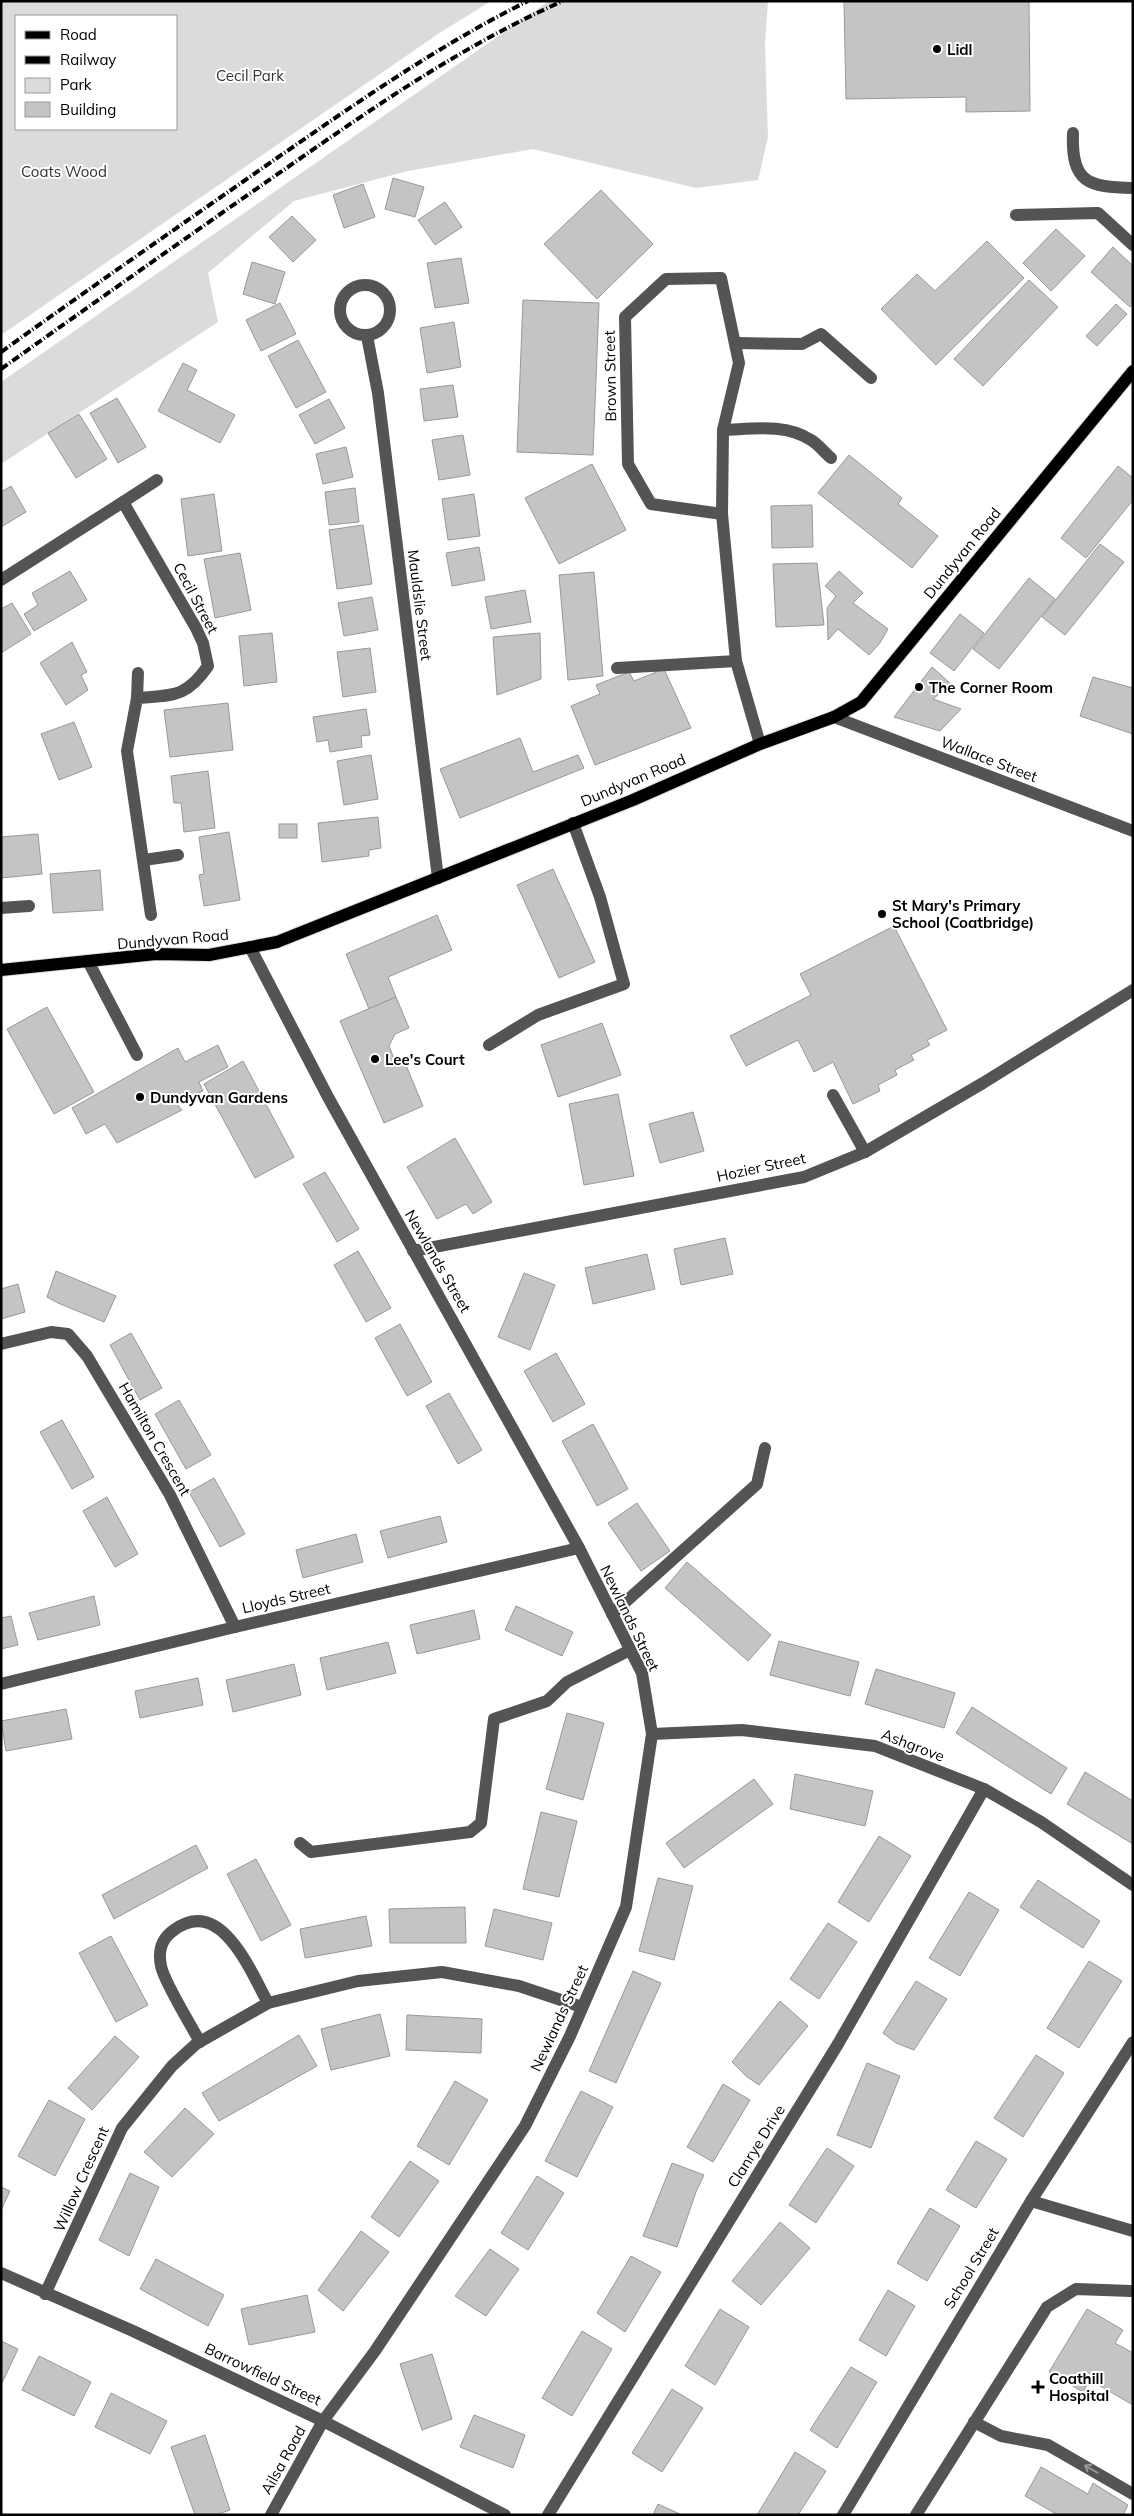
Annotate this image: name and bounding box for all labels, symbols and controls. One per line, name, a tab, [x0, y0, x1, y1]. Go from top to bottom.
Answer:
legend	[15, 15, 178, 130]
text: Road	[60, 25, 97, 44]
place label: Lidl	[947, 40, 973, 59]
marker: Lidl	[931, 43, 943, 55]
text: Railway	[60, 50, 116, 69]
park label: Cecil Park	[216, 66, 284, 85]
text: Park	[60, 75, 92, 94]
text: Building	[60, 100, 116, 119]
park label: Coats Wood	[21, 162, 107, 181]
street label: Brown Street	[600, 330, 620, 422]
street label: Dundyvan Road	[919, 503, 1005, 603]
street label: Mauldslie Street	[404, 549, 436, 661]
street label: Cecil Street	[169, 559, 223, 637]
place label: The Corner Room	[929, 678, 1053, 697]
marker: The Corner Room	[913, 681, 925, 693]
street label: Wallace Street	[938, 732, 1040, 786]
street label: Dundyvan Road	[578, 749, 688, 811]
place label: St Mary's Primary School (Coatbridge)	[892, 896, 1034, 932]
marker: St Mary's Primary School (Coatbridge)	[876, 908, 888, 920]
street label: Dundyvan Road	[116, 925, 230, 953]
place label: Lee's Court	[385, 1050, 465, 1069]
marker: Lee's Court	[369, 1053, 381, 1065]
place label: Dundyvan Gardens	[150, 1088, 288, 1107]
marker: Dundyvan Gardens	[134, 1091, 146, 1103]
street label: Hozier Street	[715, 1148, 807, 1186]
street label: Newlands Street	[401, 1206, 475, 1316]
street label: Hamilton Crescent	[115, 1379, 195, 1499]
street label: Newlands Street	[596, 1562, 664, 1674]
street label: Lloyds Street	[240, 1579, 332, 1617]
street label: Ashgrove	[879, 1724, 947, 1766]
street label: Newlands Street	[526, 1962, 592, 2074]
street label: Clanrye Drive	[723, 2101, 789, 2191]
street label: Willow Crescent	[49, 2123, 113, 2235]
street label: School Street	[939, 2224, 1003, 2312]
street label: Barrowfield Street	[202, 2339, 324, 2409]
place label: Coathill Hospital	[1049, 2369, 1109, 2405]
marker: Coathill Hospital	[1031, 2380, 1045, 2394]
street label: Ailsa Road	[256, 2422, 310, 2498]
one-way arrow	[1084, 2464, 1098, 2474]

